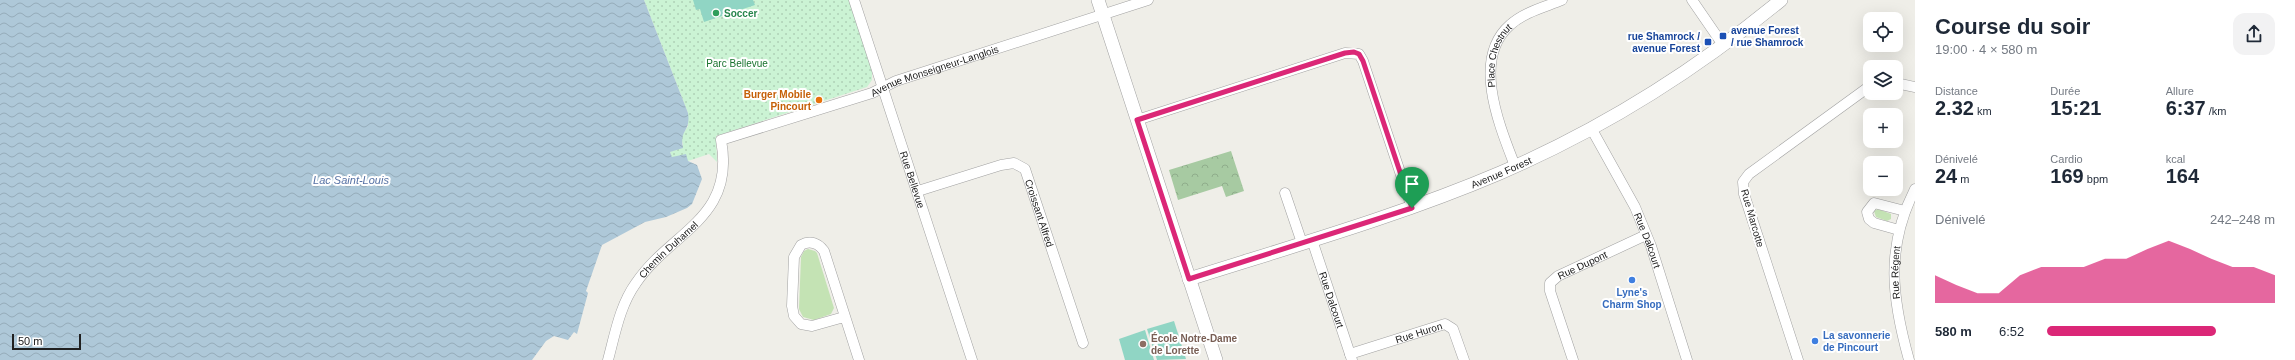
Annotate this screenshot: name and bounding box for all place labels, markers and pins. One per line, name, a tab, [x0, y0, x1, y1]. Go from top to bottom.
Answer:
marker: Soccer	[711, 8, 721, 18]
place label: Soccer	[724, 8, 757, 19]
place label: avenue Forest / rue Shamrock	[1731, 25, 1804, 48]
place label: rue Shamrock / avenue Forest	[1628, 31, 1701, 54]
marker: avenue Forest / rue Shamrock	[1718, 31, 1728, 41]
marker: rue Shamrock / avenue Forest	[1703, 37, 1713, 47]
place label: Burger Mobile Pincourt	[744, 89, 812, 112]
marker: Burger Mobile Pincourt	[814, 95, 824, 105]
pin	[1395, 167, 1429, 208]
marker: Lyne's Charm Shop	[1627, 275, 1637, 285]
place label: Lyne's Charm Shop	[1602, 287, 1662, 310]
place label: La savonnerie de Pincourt	[1823, 330, 1891, 353]
place label: École Notre-Dame de Lorette	[1151, 332, 1238, 356]
marker: La savonnerie de Pincourt	[1810, 336, 1820, 346]
marker: École Notre-Dame de Lorette	[1138, 339, 1148, 349]

